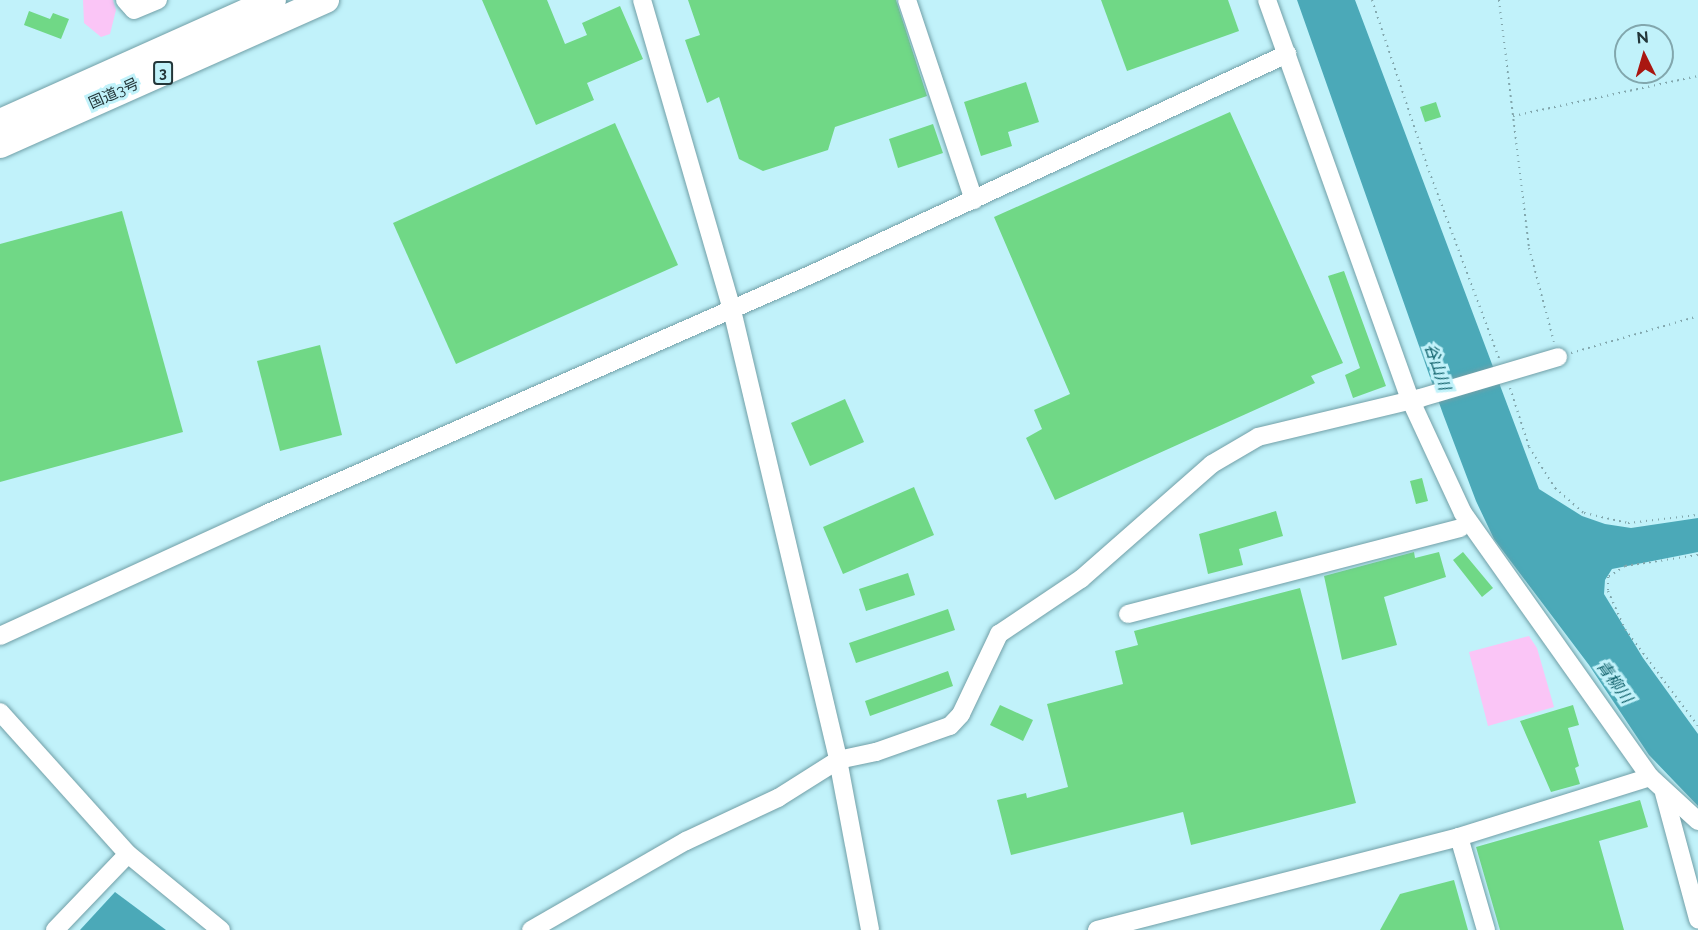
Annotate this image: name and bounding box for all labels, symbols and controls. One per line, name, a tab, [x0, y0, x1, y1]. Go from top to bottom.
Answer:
north arrow	[1614, 24, 1674, 84]
text: N	[1636, 28, 1649, 48]
road number: 3	[152, 62, 174, 84]
street label: 国道3号	[86, 75, 142, 113]
water label: 谷山川	[1420, 341, 1454, 393]
water label: 青柳川	[1592, 657, 1636, 707]

